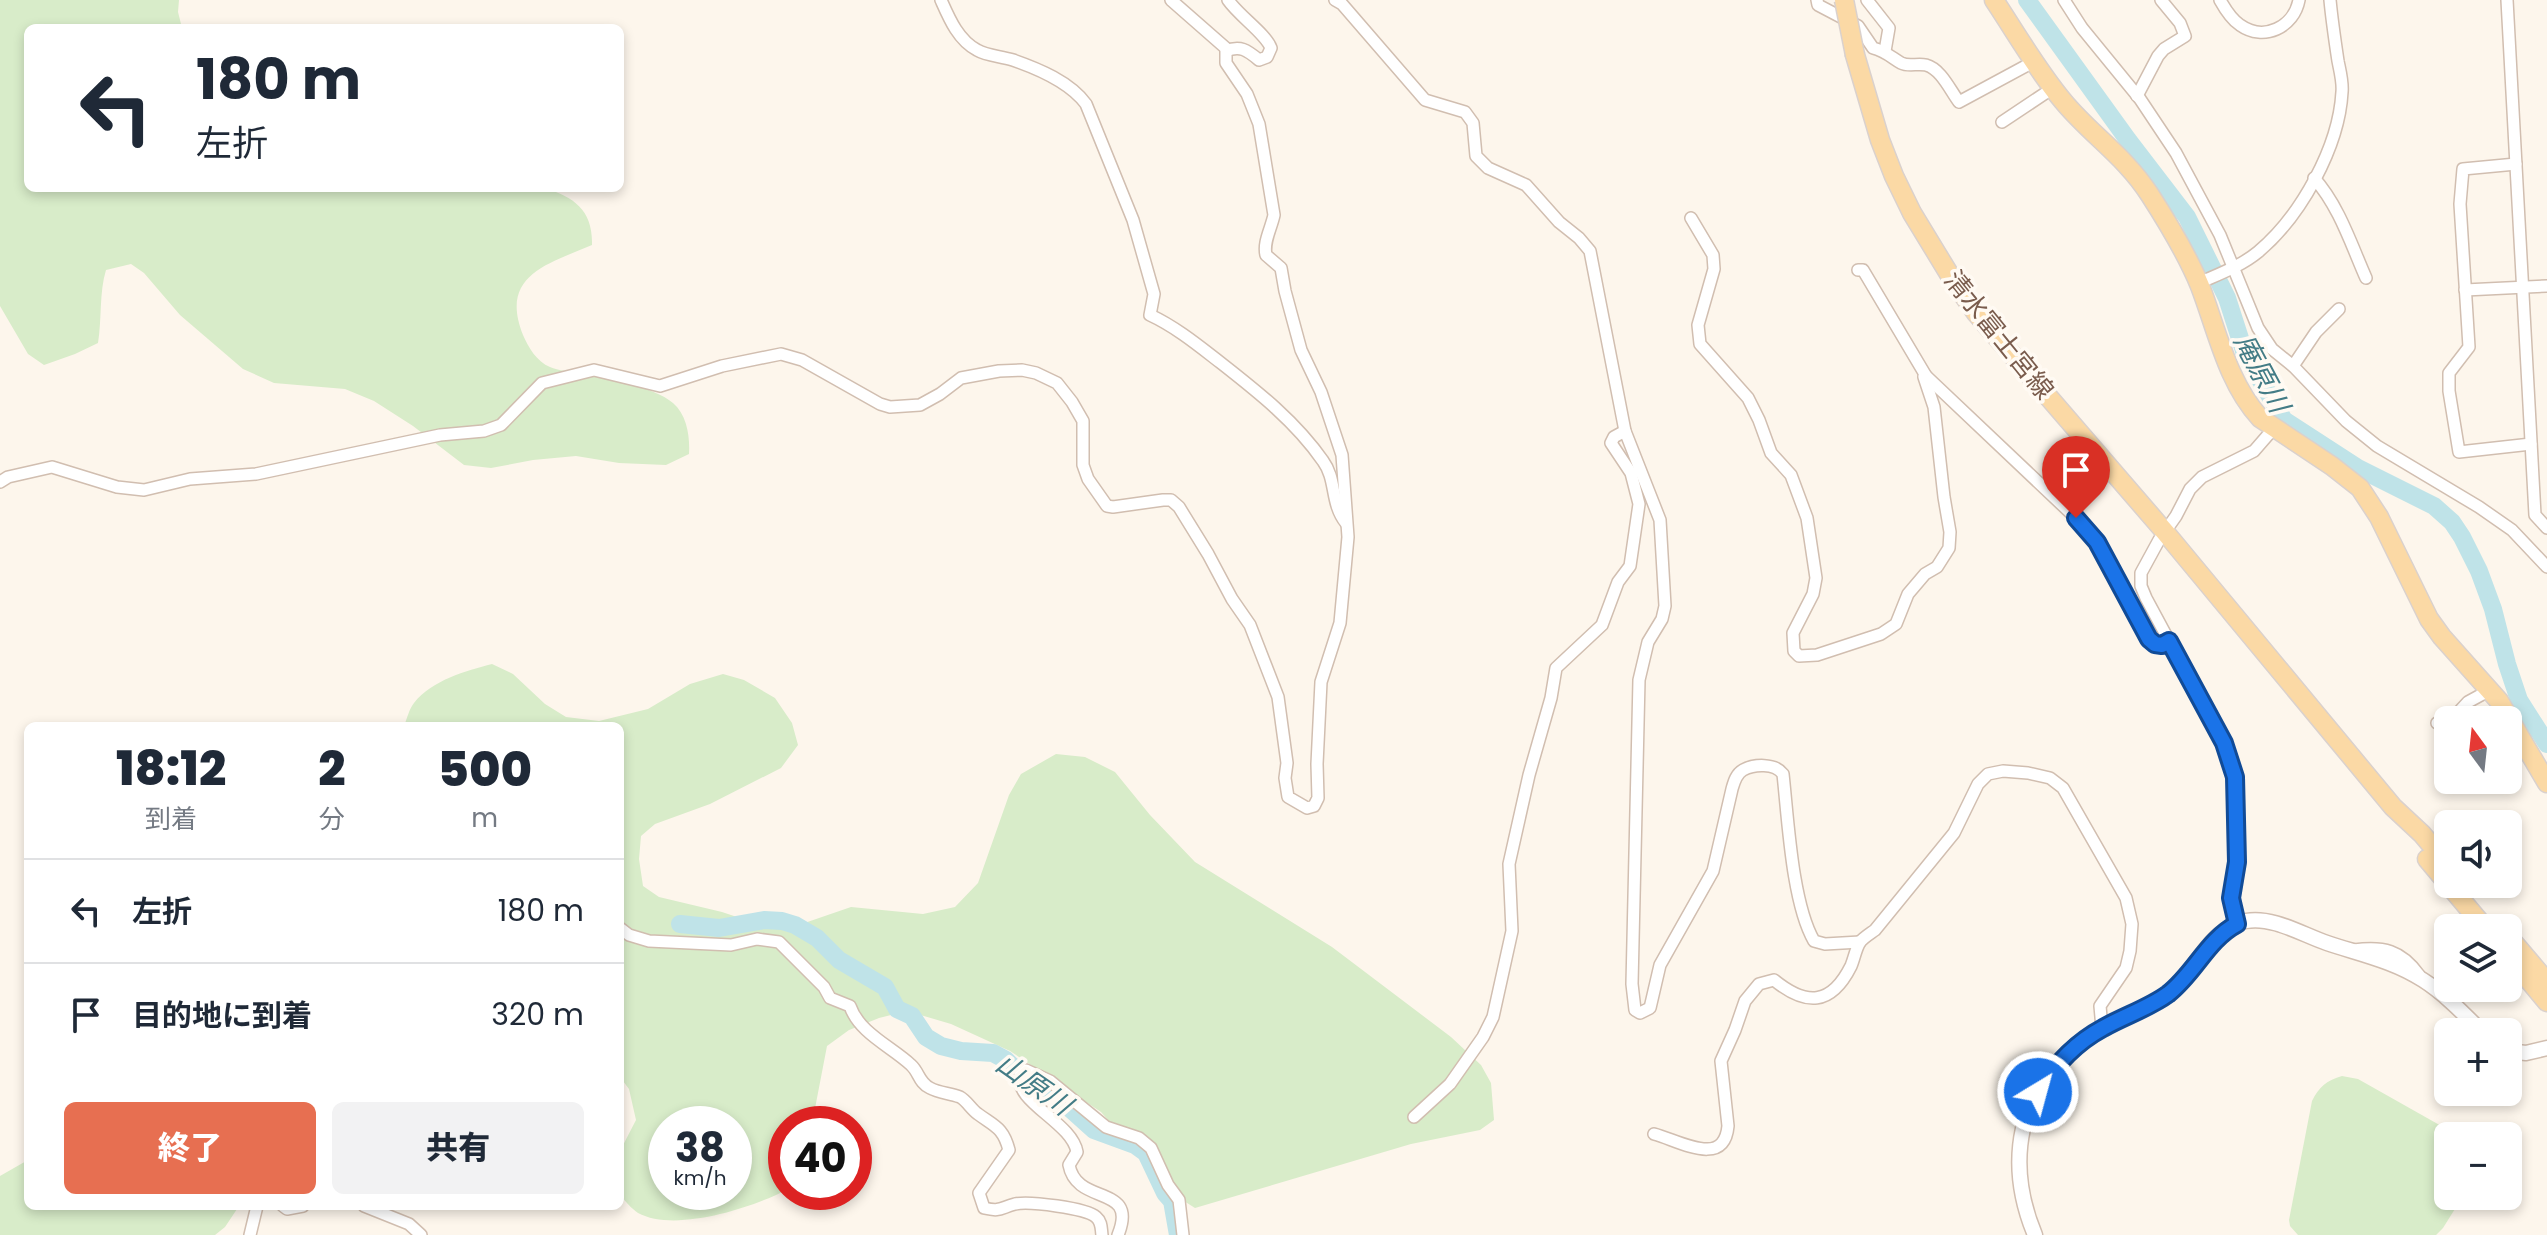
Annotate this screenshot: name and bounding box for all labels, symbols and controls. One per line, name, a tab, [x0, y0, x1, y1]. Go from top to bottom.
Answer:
text: 180 m	[196, 40, 361, 119]
icon: left	[64, 56, 168, 160]
text: 左折	[196, 118, 268, 169]
street label: 清水富士宮線	[1936, 263, 2062, 407]
water label: 庵原川	[2225, 327, 2300, 422]
pin	[2042, 436, 2110, 518]
icon: arrive	[2054, 448, 2098, 492]
north arrow	[2434, 706, 2522, 794]
map controls	[2434, 706, 2522, 1210]
text: 18:12	[116, 735, 226, 802]
text: 2	[318, 735, 346, 802]
text: 500	[437, 736, 532, 803]
text: m	[471, 800, 498, 836]
text: 到着	[145, 801, 197, 837]
text: 分	[319, 801, 345, 837]
button: sound	[2434, 810, 2522, 898]
icon: left	[64, 889, 108, 933]
text: 180 m	[498, 889, 584, 932]
text: 左折	[132, 890, 192, 933]
button: layers	[2434, 914, 2522, 1002]
icon: arrive	[64, 993, 108, 1037]
text: 320 m	[491, 993, 584, 1036]
text: 目的地に到着	[132, 994, 312, 1037]
button: +	[2434, 1018, 2522, 1106]
water label: 山原川	[988, 1044, 1082, 1126]
position arrow	[1996, 1050, 2080, 1134]
button: 終了	[64, 1102, 316, 1194]
button: 共有	[332, 1102, 584, 1194]
speed limit sign: 40	[768, 1106, 872, 1210]
text: 38	[675, 1120, 725, 1176]
button: −	[2434, 1122, 2522, 1210]
text: km/h	[673, 1164, 727, 1192]

